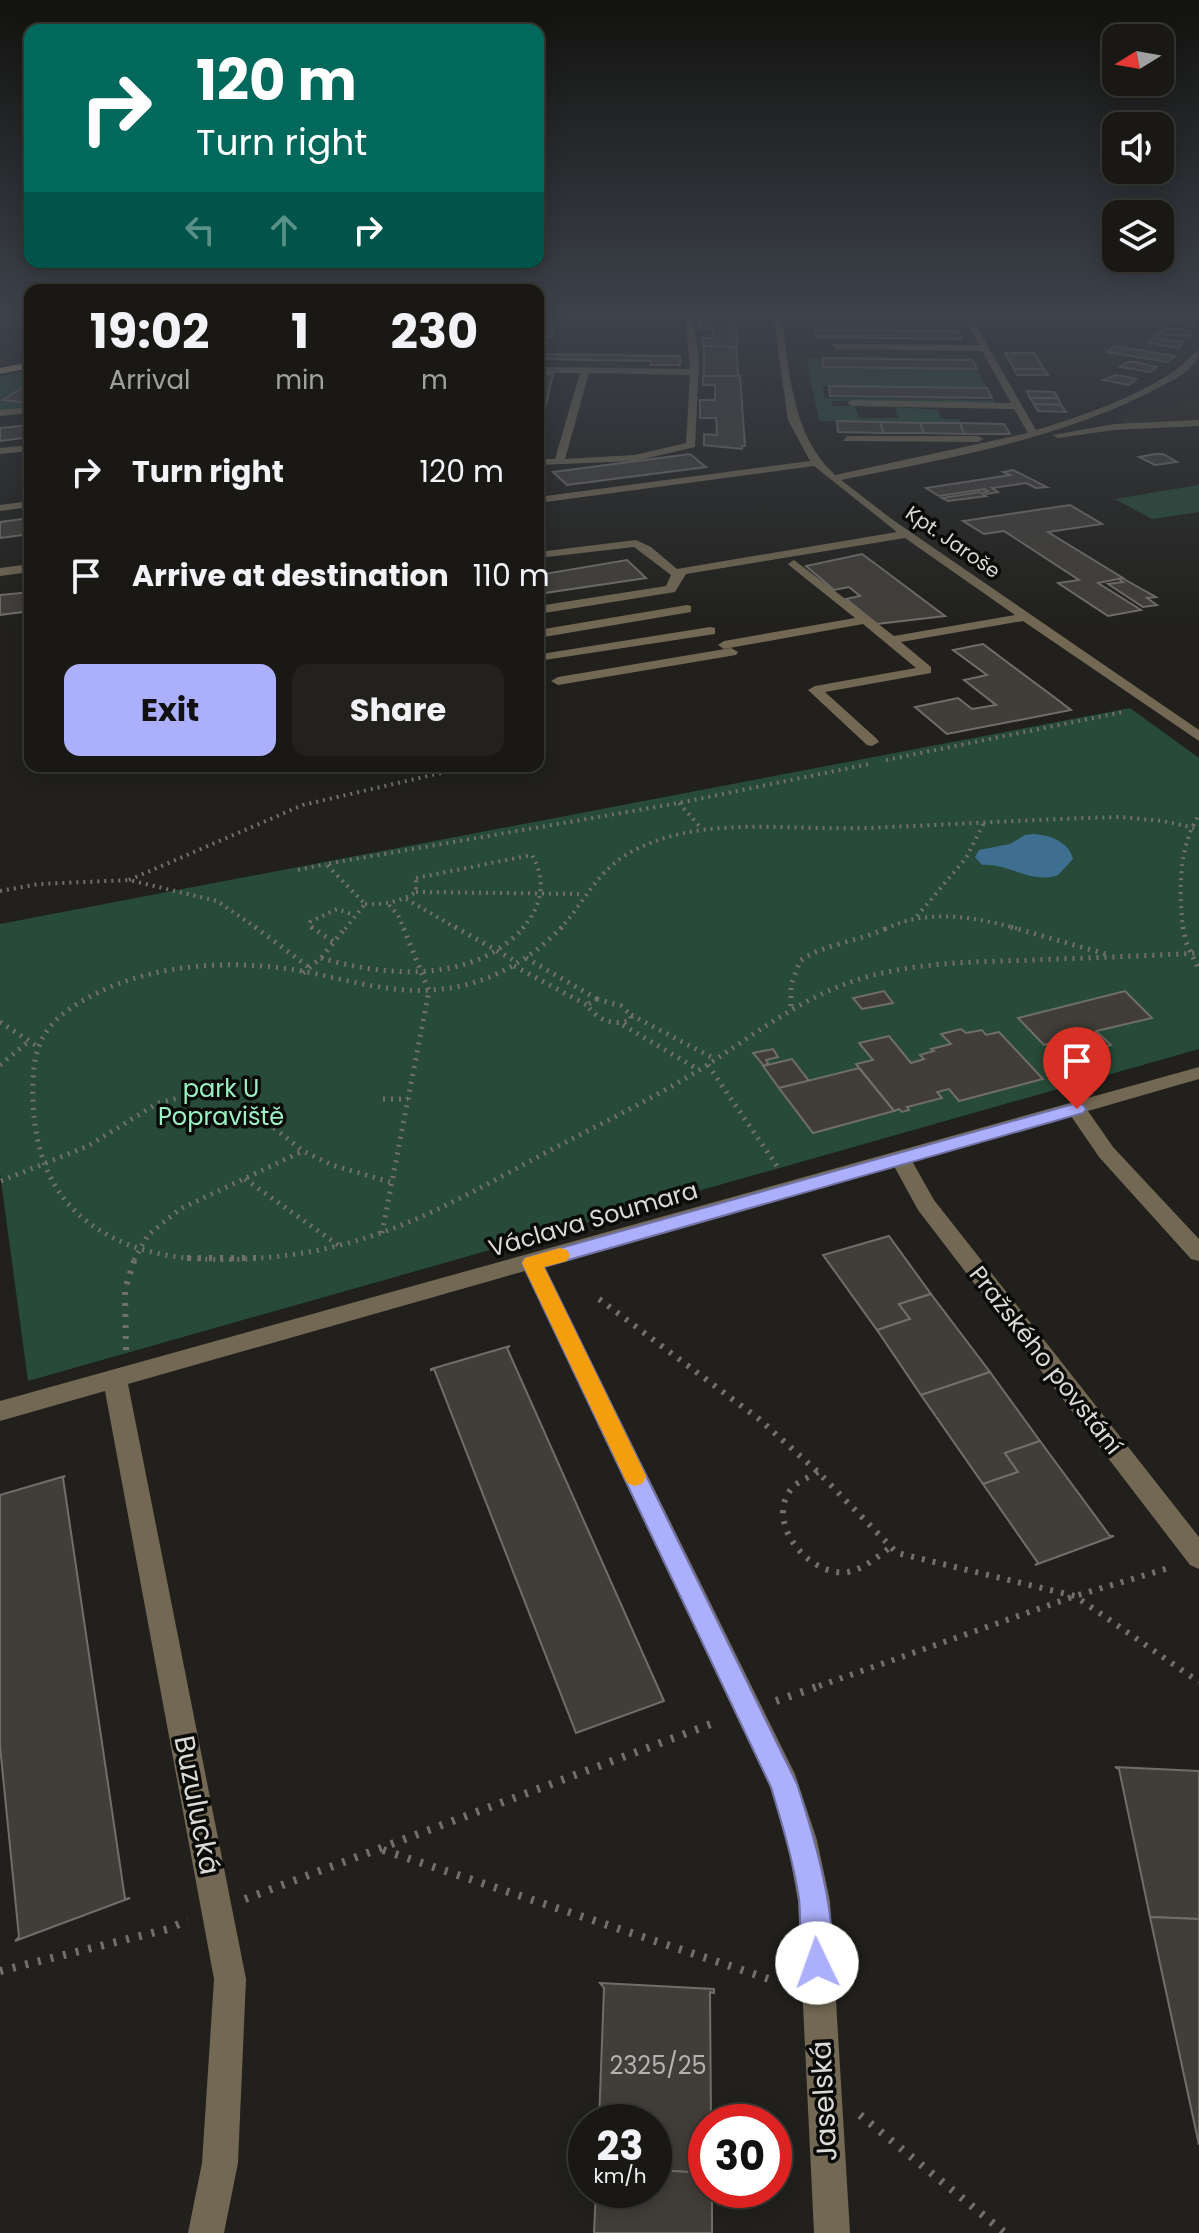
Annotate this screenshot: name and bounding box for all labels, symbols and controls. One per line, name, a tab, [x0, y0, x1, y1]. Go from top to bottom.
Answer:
north arrow	[1102, 24, 1174, 96]
map controls	[1102, 24, 1174, 272]
text: 120 m	[196, 41, 357, 120]
icon: right	[64, 56, 168, 160]
button: sound	[1102, 112, 1174, 184]
text: Turn right	[196, 117, 367, 168]
button: layers	[1102, 200, 1174, 272]
icon: left	[178, 208, 222, 252]
icon: ahead	[262, 208, 306, 252]
icon: right	[346, 208, 390, 252]
text: 19:02	[90, 298, 210, 365]
text: 1	[291, 298, 309, 365]
text: 230	[391, 298, 478, 365]
text: Arrival	[109, 362, 191, 398]
text: min	[275, 362, 325, 398]
text: m	[421, 362, 448, 398]
icon: right	[64, 450, 108, 494]
text: Turn right	[132, 450, 284, 493]
text: 120 m	[419, 450, 504, 493]
street label: Kpt. Jaroše	[900, 499, 1006, 585]
icon: arrive	[64, 554, 108, 598]
text: Arrive at destination	[132, 554, 449, 597]
text: 110 m	[473, 554, 550, 597]
button: Exit	[64, 664, 276, 756]
button: Share	[292, 664, 504, 756]
pin	[1043, 1027, 1111, 1109]
icon: arrive	[1055, 1039, 1099, 1083]
park label: park U Popraviště	[158, 1072, 284, 1133]
street label: Václava Soumara	[485, 1173, 701, 1265]
street label: Pražského povstání	[962, 1259, 1130, 1461]
street label: Buzulucká	[164, 1732, 230, 1878]
position arrow	[775, 1921, 859, 2005]
street label: Jaselská	[801, 2040, 847, 2162]
house number: 2325/25	[609, 2049, 707, 2082]
speed limit sign: 30	[688, 2104, 792, 2208]
text: 23	[596, 2118, 644, 2174]
text: km/h	[593, 2162, 647, 2190]

